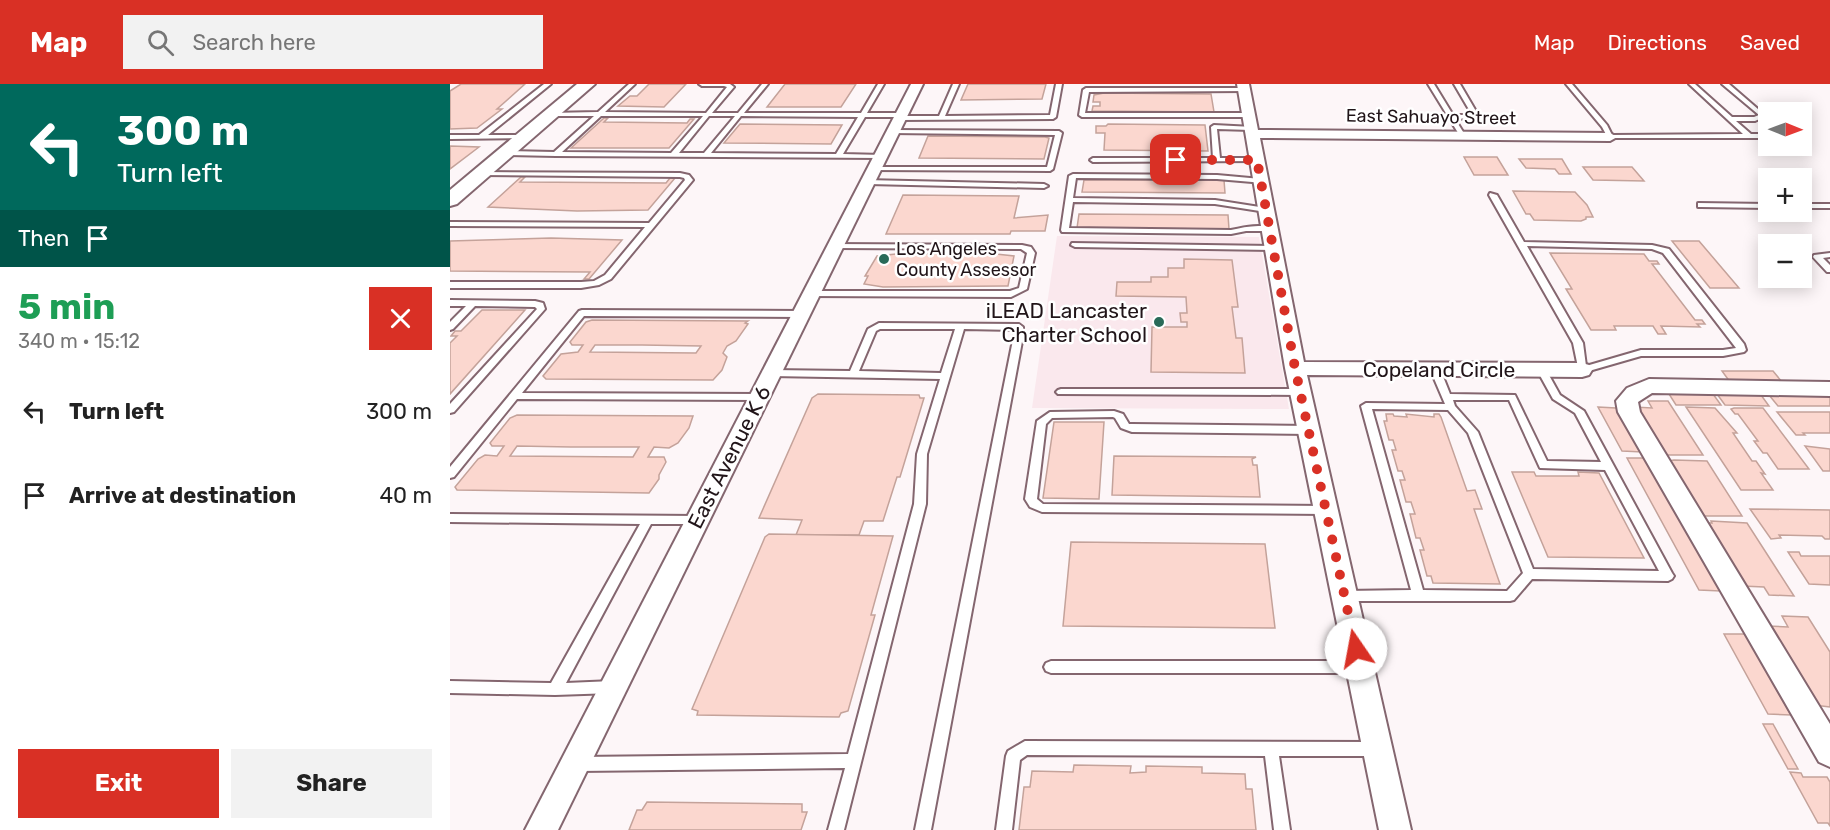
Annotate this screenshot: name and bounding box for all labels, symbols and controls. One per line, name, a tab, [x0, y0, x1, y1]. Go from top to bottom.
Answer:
search box	[123, 15, 543, 69]
text: Map	[30, 26, 87, 59]
icon: search	[144, 26, 177, 59]
text: Search here	[192, 29, 316, 56]
text: Map	[1534, 30, 1575, 55]
text: Directions	[1608, 30, 1707, 55]
text: Saved	[1740, 30, 1800, 55]
north arrow	[1758, 102, 1812, 156]
map controls	[1758, 102, 1812, 288]
street label: East Sahuayo Street	[1346, 105, 1516, 129]
text: 300 m	[117, 106, 249, 156]
icon: left	[18, 108, 96, 186]
pin	[1150, 134, 1201, 185]
icon: arrive	[1159, 143, 1192, 176]
text: Turn left	[117, 157, 222, 189]
button: +	[1758, 168, 1812, 222]
icon: arrive	[81, 222, 114, 255]
text: Then	[18, 225, 69, 252]
button: −	[1758, 234, 1812, 288]
place label: Los Angeles County Assessor	[896, 238, 1037, 281]
marker: Los Angeles County Assessor	[877, 252, 891, 266]
text: 5 min	[18, 285, 115, 328]
button: close	[369, 287, 432, 350]
place label: iLEAD Lancaster Charter School	[986, 298, 1147, 347]
marker: iLEAD Lancaster Charter School	[1152, 315, 1166, 329]
text: 340 m · 15:12	[18, 329, 140, 353]
street label: Copeland Circle	[1363, 357, 1515, 382]
street label: East Avenue K 6	[682, 381, 776, 533]
icon: left	[18, 395, 51, 428]
text: Turn left	[69, 398, 164, 425]
text: 300 m	[366, 398, 432, 425]
icon: arrive	[18, 479, 51, 512]
text: Arrive at destination	[69, 482, 296, 509]
text: 40 m	[379, 482, 432, 509]
position arrow	[1324, 617, 1388, 681]
button: Exit	[18, 749, 219, 818]
button: Share	[231, 749, 432, 818]

